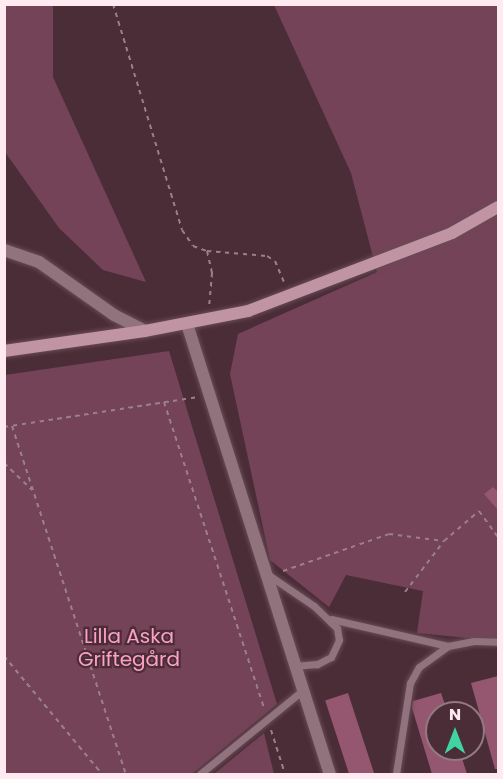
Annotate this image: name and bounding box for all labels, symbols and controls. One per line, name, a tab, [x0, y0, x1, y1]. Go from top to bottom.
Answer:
park label: Lilla Aska Griftegård	[78, 624, 180, 671]
north arrow	[425, 701, 485, 761]
text: N	[449, 703, 461, 726]

